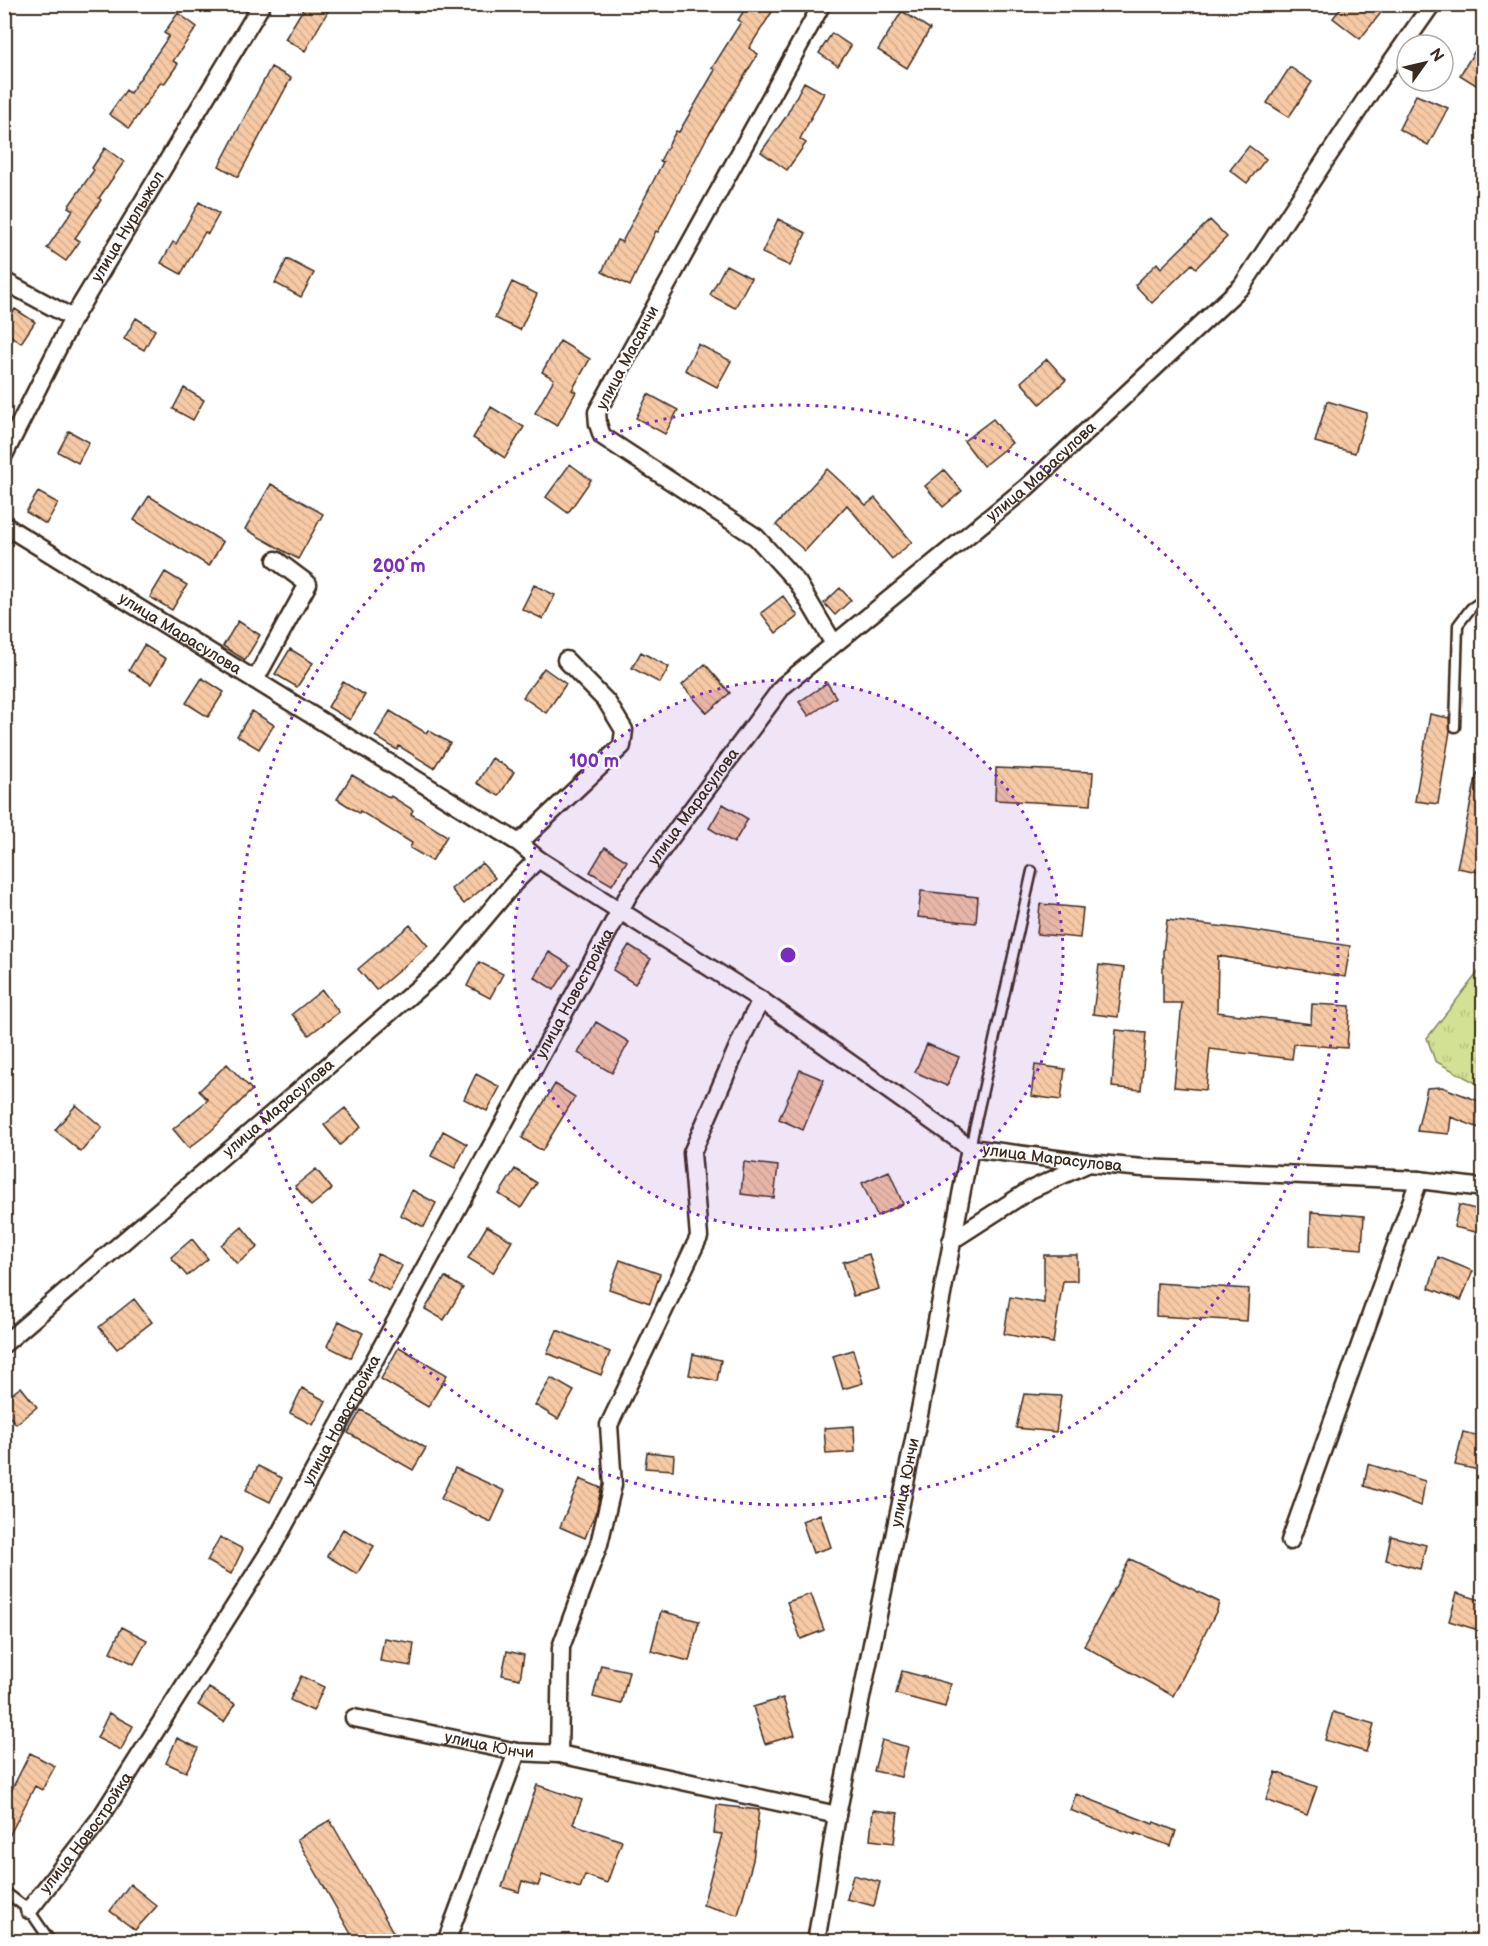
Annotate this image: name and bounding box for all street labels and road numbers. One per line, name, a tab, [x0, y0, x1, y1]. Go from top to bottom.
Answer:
street label: улица Нурлыжол	[87, 168, 168, 285]
street label: улица Масанчи	[593, 303, 663, 413]
street label: улица Марасулова	[983, 417, 1100, 526]
street label: улица Марасулова	[115, 589, 245, 679]
street label: улица Марасулова	[644, 744, 743, 869]
street label: улица Новостройка	[531, 925, 618, 1062]
street label: улица Марасулова	[219, 1055, 338, 1161]
street label: улица Марасулова	[981, 1140, 1124, 1176]
street label: улица Новостройка	[299, 1351, 385, 1488]
street label: улица Юнчи	[887, 1436, 924, 1529]
street label: улица Юнчи	[443, 1728, 534, 1762]
street label: улица Новостройка	[36, 1768, 137, 1897]

